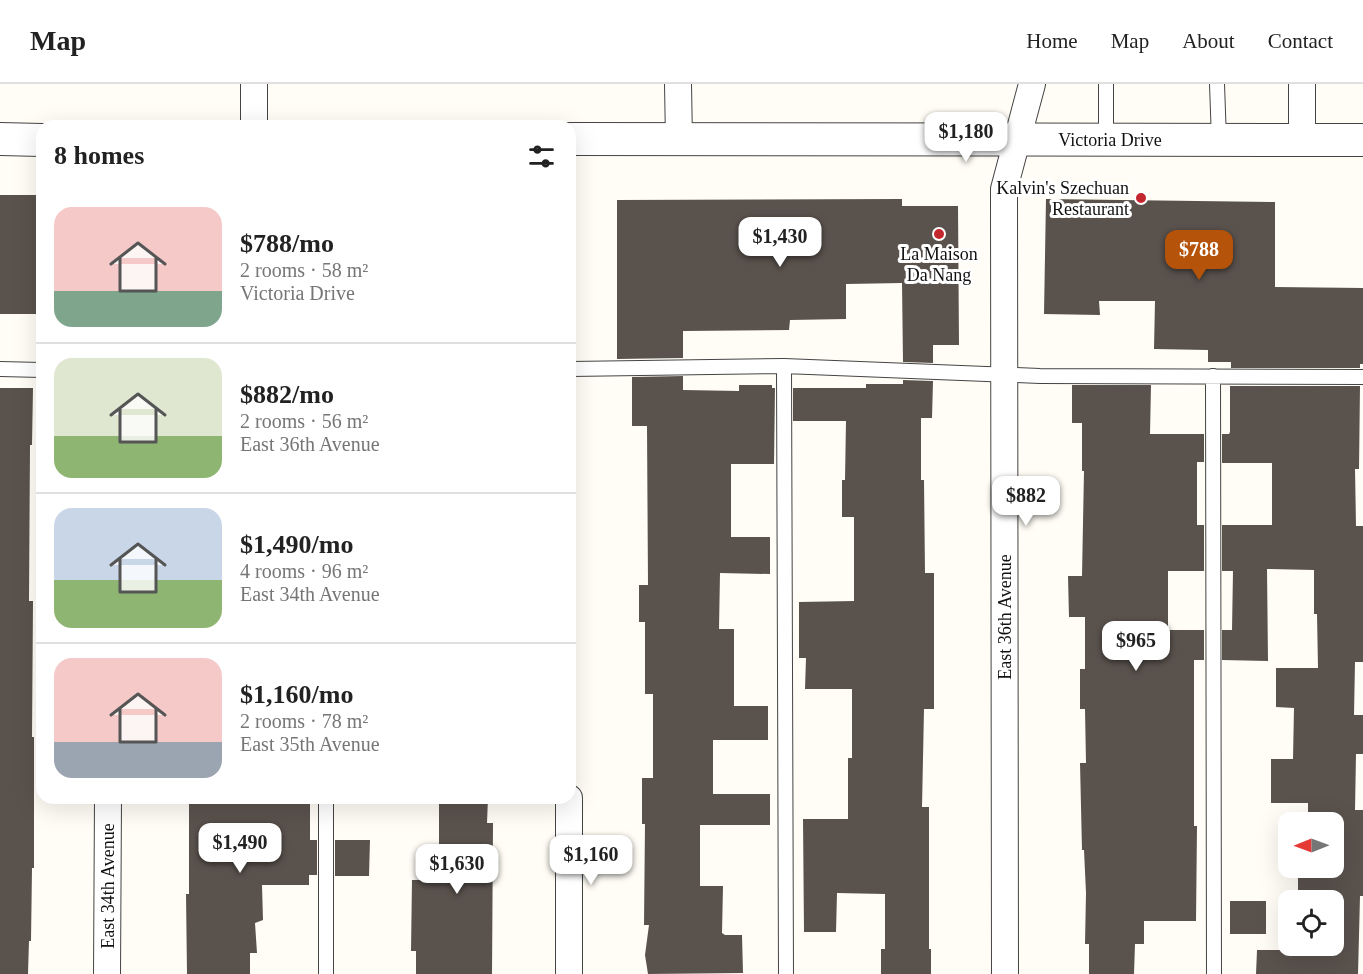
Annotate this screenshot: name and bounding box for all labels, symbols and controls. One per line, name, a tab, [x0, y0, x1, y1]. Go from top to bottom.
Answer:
text: Map	[30, 25, 86, 56]
text: Home	[1026, 29, 1078, 53]
text: Map	[1111, 29, 1149, 53]
text: About	[1182, 29, 1235, 53]
text: Contact	[1268, 29, 1333, 53]
pin: $1,180	[917, 112, 1015, 163]
text: $1,180	[939, 120, 994, 142]
street label: Victoria Drive	[1058, 130, 1162, 150]
icon: filters	[525, 140, 558, 173]
text: 8 homes	[54, 141, 144, 170]
place label: Kalvin's Szechuan Restaurant	[996, 178, 1129, 219]
marker: Kalvin's Szechuan Restaurant	[1134, 191, 1148, 205]
pin: $1,430	[731, 217, 829, 268]
text: $1,430	[753, 225, 808, 247]
marker: La Maison Da Nang	[932, 227, 946, 241]
text: $788/mo	[240, 229, 334, 258]
pin: $788	[1163, 230, 1235, 281]
icon: home	[102, 231, 174, 303]
text: $788	[1179, 238, 1219, 260]
place label: La Maison Da Nang	[900, 244, 978, 285]
text: 2 rooms · 58 m²	[240, 259, 368, 281]
text: Victoria Drive	[240, 282, 355, 304]
text: $882/mo	[240, 380, 334, 409]
icon: home	[102, 382, 174, 454]
text: 2 rooms · 56 m²	[240, 410, 368, 432]
text: East 36th Avenue	[240, 433, 380, 455]
pin: $882	[990, 476, 1062, 527]
text: $882	[1006, 484, 1046, 506]
text: $1,490/mo	[240, 530, 353, 559]
icon: home	[102, 532, 174, 604]
street label: East 36th Avenue	[995, 554, 1015, 680]
text: 4 rooms · 96 m²	[240, 560, 368, 582]
text: East 34th Avenue	[240, 583, 380, 605]
pin: $965	[1100, 621, 1172, 672]
text: $965	[1116, 629, 1156, 651]
text: $1,160/mo	[240, 680, 353, 709]
icon: home	[102, 682, 174, 754]
text: 2 rooms · 78 m²	[240, 710, 368, 732]
text: East 35th Avenue	[240, 733, 380, 755]
north arrow	[1278, 812, 1344, 878]
map controls	[1278, 812, 1344, 956]
street label: East 34th Avenue	[98, 823, 118, 949]
pin: $1,490	[191, 823, 289, 874]
text: $1,490	[213, 831, 268, 853]
pin: $1,160	[542, 835, 640, 886]
text: $1,160	[564, 843, 619, 865]
pin: $1,630	[408, 844, 506, 895]
text: $1,630	[430, 852, 485, 874]
button: locate	[1278, 890, 1344, 956]

